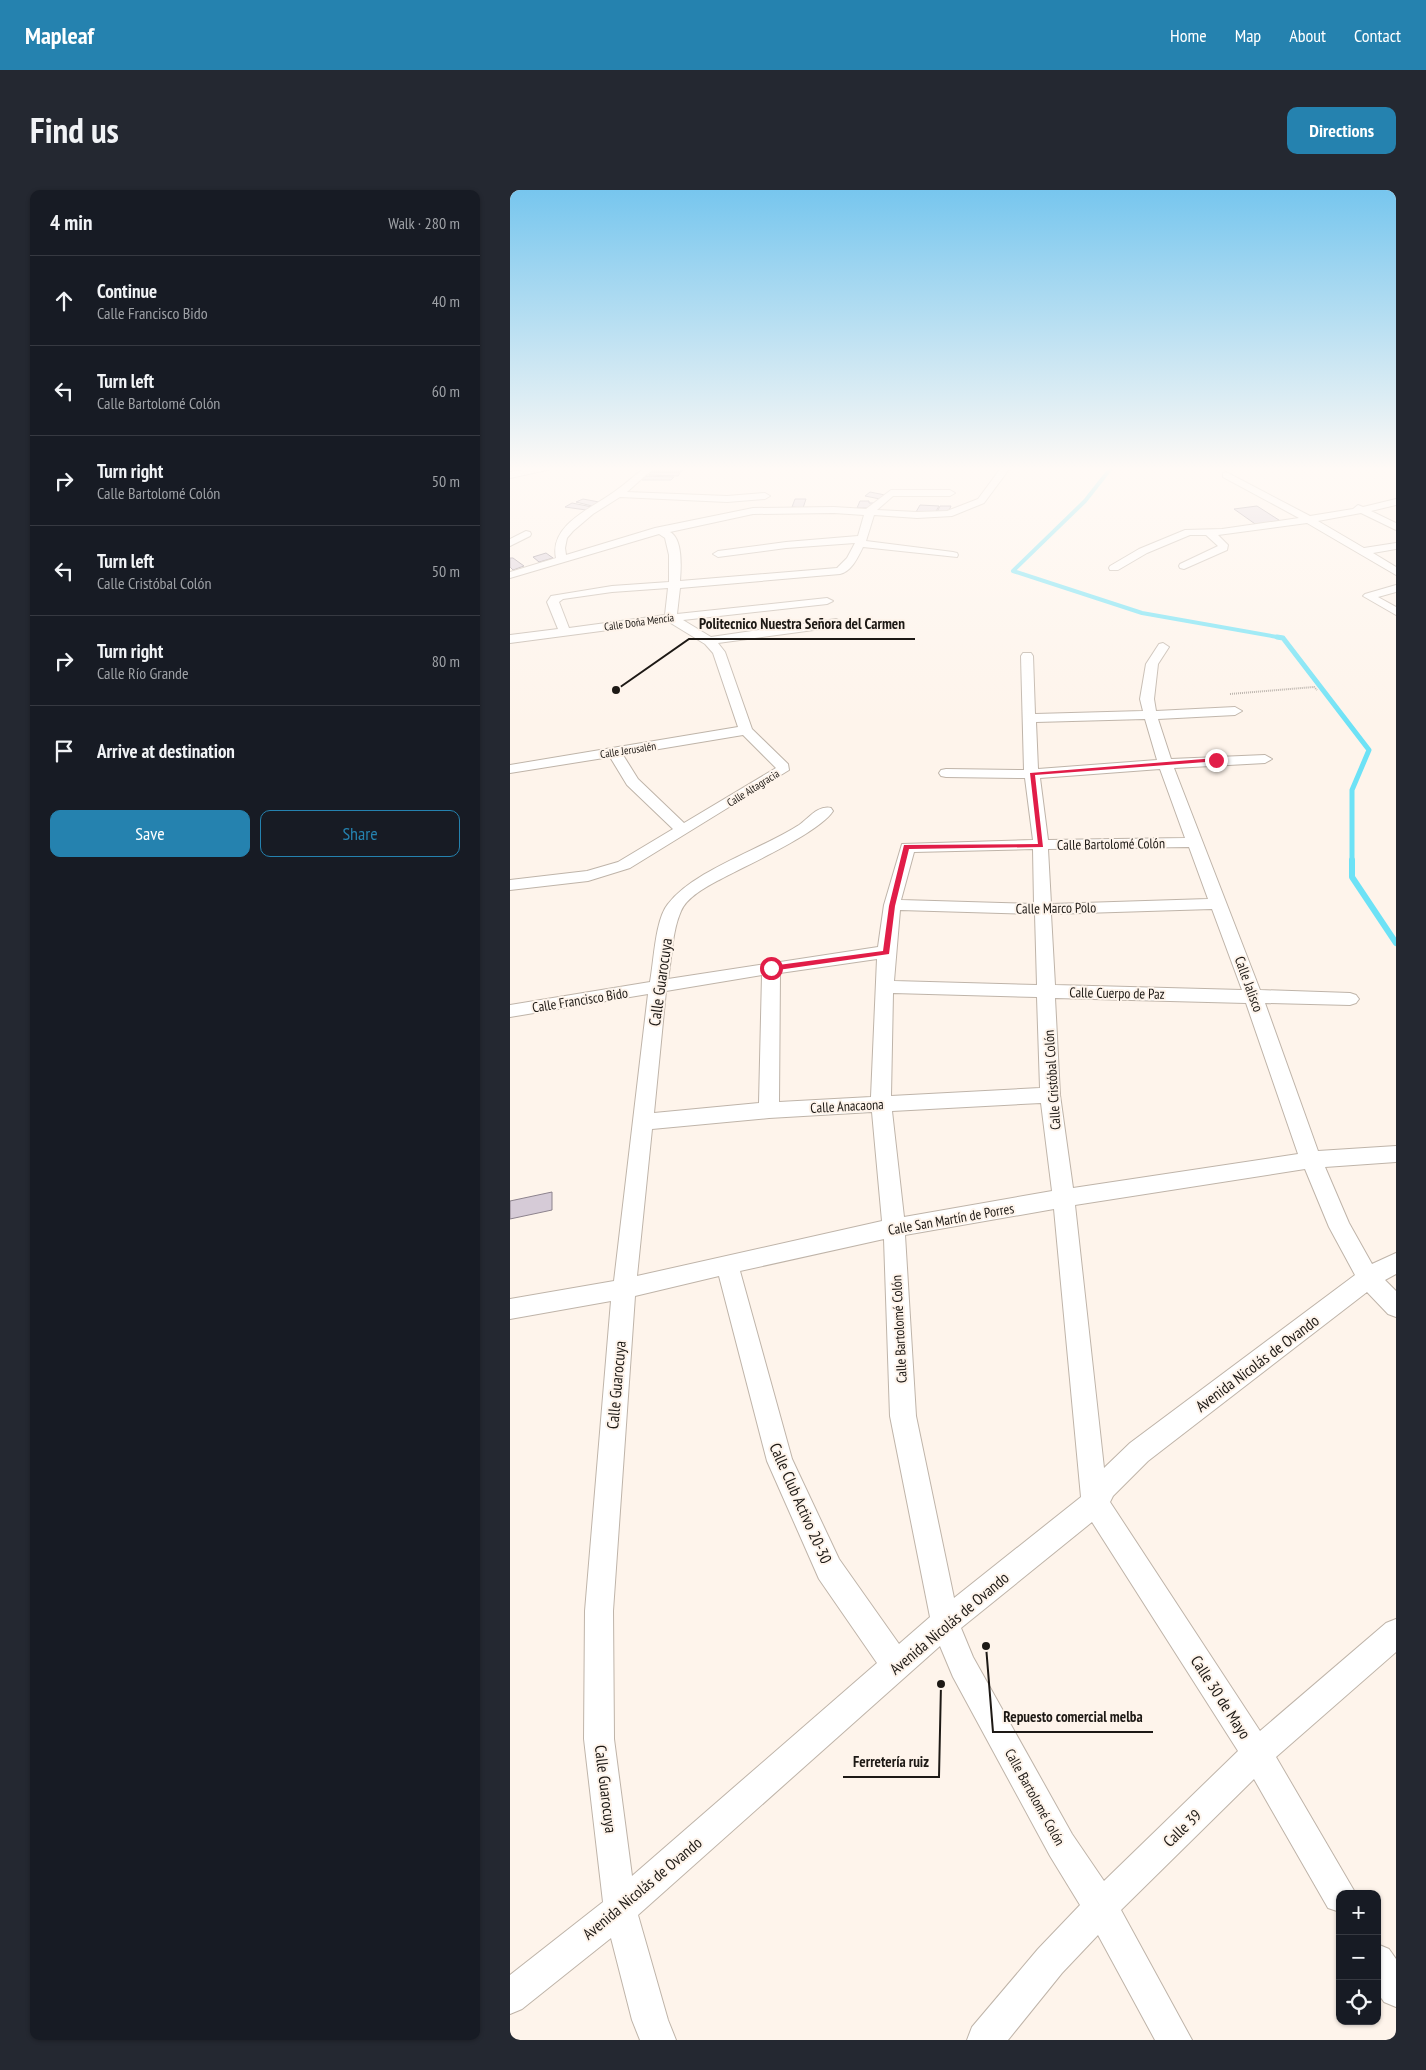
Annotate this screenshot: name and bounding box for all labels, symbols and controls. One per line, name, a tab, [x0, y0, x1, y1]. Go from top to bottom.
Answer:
text: Mapleaf	[25, 20, 94, 51]
text: Home	[1170, 24, 1207, 47]
text: Map	[1235, 24, 1261, 47]
text: About	[1289, 24, 1326, 47]
text: Contact	[1354, 24, 1401, 47]
text: Find us	[30, 107, 119, 153]
button: Directions	[1287, 107, 1396, 154]
text: 4 min	[50, 209, 92, 236]
text: Walk · 280 m	[388, 213, 460, 233]
text: Continue	[97, 279, 157, 303]
icon: ahead	[50, 287, 78, 315]
text: 40 m	[432, 291, 460, 311]
text: Calle Francisco Bido	[97, 303, 208, 323]
text: Turn left	[97, 369, 154, 393]
icon: left	[50, 377, 78, 405]
text: 60 m	[432, 381, 460, 401]
text: Calle Bartolomé Colón	[97, 393, 220, 413]
text: Turn right	[97, 459, 163, 483]
icon: right	[50, 467, 78, 495]
text: 50 m	[432, 471, 460, 491]
text: Calle Bartolomé Colón	[97, 483, 220, 503]
text: Turn left	[97, 549, 154, 573]
icon: left	[50, 557, 78, 585]
text: 50 m	[432, 561, 460, 581]
text: Calle Cristóbal Colón	[97, 573, 211, 593]
callout: Politecnico Nuestra Señora del Carmen	[689, 609, 915, 639]
street label: Calle Doña Mencía	[603, 610, 675, 634]
text: Politecnico Nuestra Señora del Carmen	[699, 614, 905, 633]
text: Turn right	[97, 639, 163, 663]
icon: right	[50, 647, 78, 675]
text: 80 m	[432, 651, 460, 671]
text: Calle Río Grande	[97, 663, 189, 683]
icon: arrive	[50, 737, 78, 765]
text: Arrive at destination	[97, 739, 235, 763]
street label: Calle Jerusalén	[599, 739, 657, 761]
route end	[1205, 749, 1228, 772]
street label: Calle Altagracia	[724, 766, 782, 810]
button: Save	[50, 810, 250, 857]
button: Share	[260, 810, 460, 857]
street label: Calle Bartolomé Colón	[1057, 834, 1165, 854]
street label: Calle Marco Polo	[1016, 898, 1096, 918]
street label: Calle Guarocuya	[644, 937, 676, 1027]
street label: Calle Jalisco	[1231, 954, 1267, 1014]
route start	[760, 957, 783, 980]
street label: Calle Cuerpo de Paz	[1069, 983, 1165, 1003]
street label: Calle Francisco Bido	[531, 984, 629, 1016]
street label: Calle Cristóbal Colón	[1040, 1029, 1064, 1131]
street label: Calle Anacaona	[810, 1095, 884, 1117]
street label: Calle San Martín de Porres	[887, 1199, 1016, 1239]
street label: Calle Bartolomé Colón	[887, 1275, 911, 1383]
street label: Avenida Nicolás de Ovando	[1191, 1310, 1323, 1416]
street label: Calle Guarocuya	[602, 1340, 630, 1430]
street label: Calle Club Activo 20-30	[765, 1440, 837, 1566]
street label: Avenida Nicolás de Ovando	[885, 1567, 1013, 1679]
street label: Calle 30 de Mayo	[1187, 1652, 1255, 1742]
callout: Repuesto comercial melba	[993, 1702, 1153, 1732]
text: Repuesto comercial melba	[1003, 1707, 1143, 1726]
street label: Calle Guarocuya	[591, 1744, 621, 1834]
street label: Calle Bartolomé Colón	[1001, 1745, 1069, 1849]
callout: Ferretería ruiz	[843, 1747, 939, 1777]
text: Ferretería ruiz	[853, 1752, 929, 1771]
street label: Calle 39	[1159, 1805, 1205, 1851]
street label: Avenida Nicolás de Ovando	[578, 1832, 706, 1944]
map controls	[1336, 1890, 1381, 2025]
button: +	[1336, 1890, 1381, 1935]
button: −	[1336, 1935, 1381, 1980]
button: locate	[1336, 1980, 1381, 2025]

